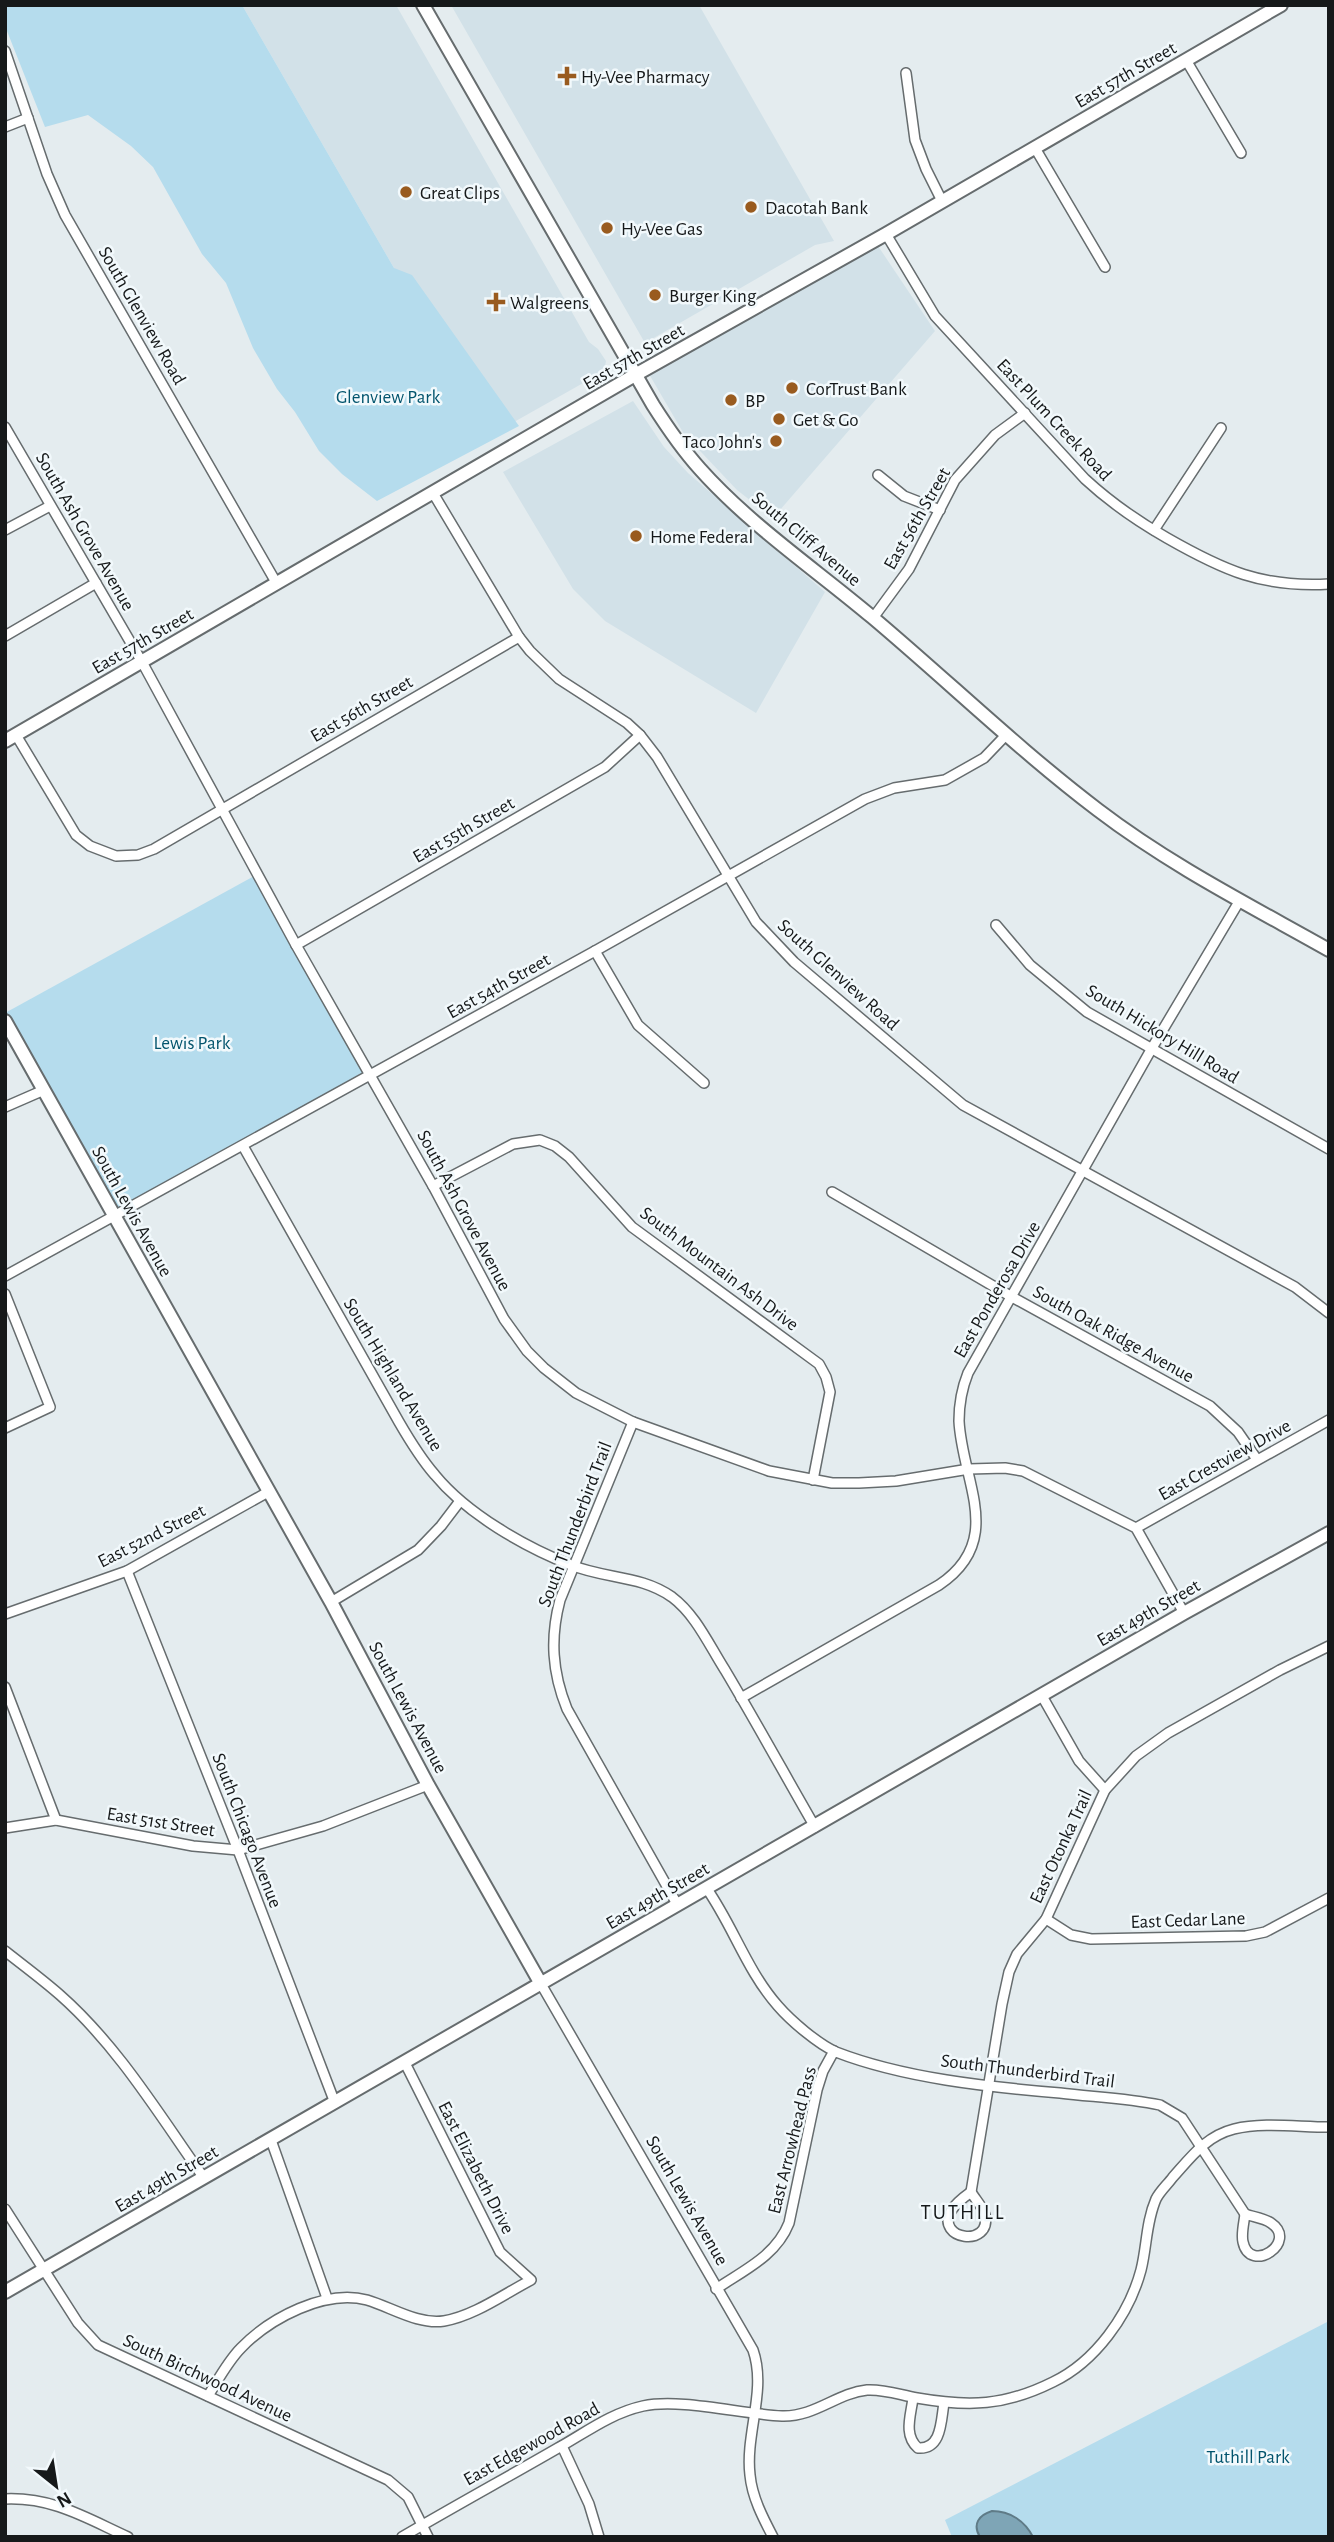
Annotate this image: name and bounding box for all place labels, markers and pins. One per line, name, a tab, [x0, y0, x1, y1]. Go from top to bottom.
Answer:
marker: Hy-Vee Pharmacy	[559, 68, 575, 84]
place label: Hy-Vee Pharmacy	[581, 68, 710, 87]
marker: Great Clips	[398, 184, 414, 200]
place label: Great Clips	[420, 184, 500, 203]
marker: Dacotah Bank	[743, 199, 759, 215]
place label: Dacotah Bank	[765, 199, 868, 218]
marker: Hy-Vee Gas	[599, 220, 615, 236]
place label: Hy-Vee Gas	[621, 220, 703, 239]
marker: Burger King	[647, 287, 663, 303]
place label: Burger King	[669, 287, 757, 306]
marker: Walgreens	[488, 294, 504, 310]
place label: Walgreens	[510, 294, 589, 313]
marker: CorTrust Bank	[784, 380, 800, 396]
place label: CorTrust Bank	[806, 380, 907, 399]
marker: BP	[723, 392, 739, 408]
place label: BP	[745, 392, 765, 411]
marker: Get & Go	[771, 411, 787, 427]
place label: Get & Go	[793, 411, 859, 430]
place label: Taco John's	[682, 433, 762, 452]
marker: Taco John's	[768, 433, 784, 449]
marker: Home Federal	[628, 528, 644, 544]
place label: Home Federal	[650, 528, 753, 547]

